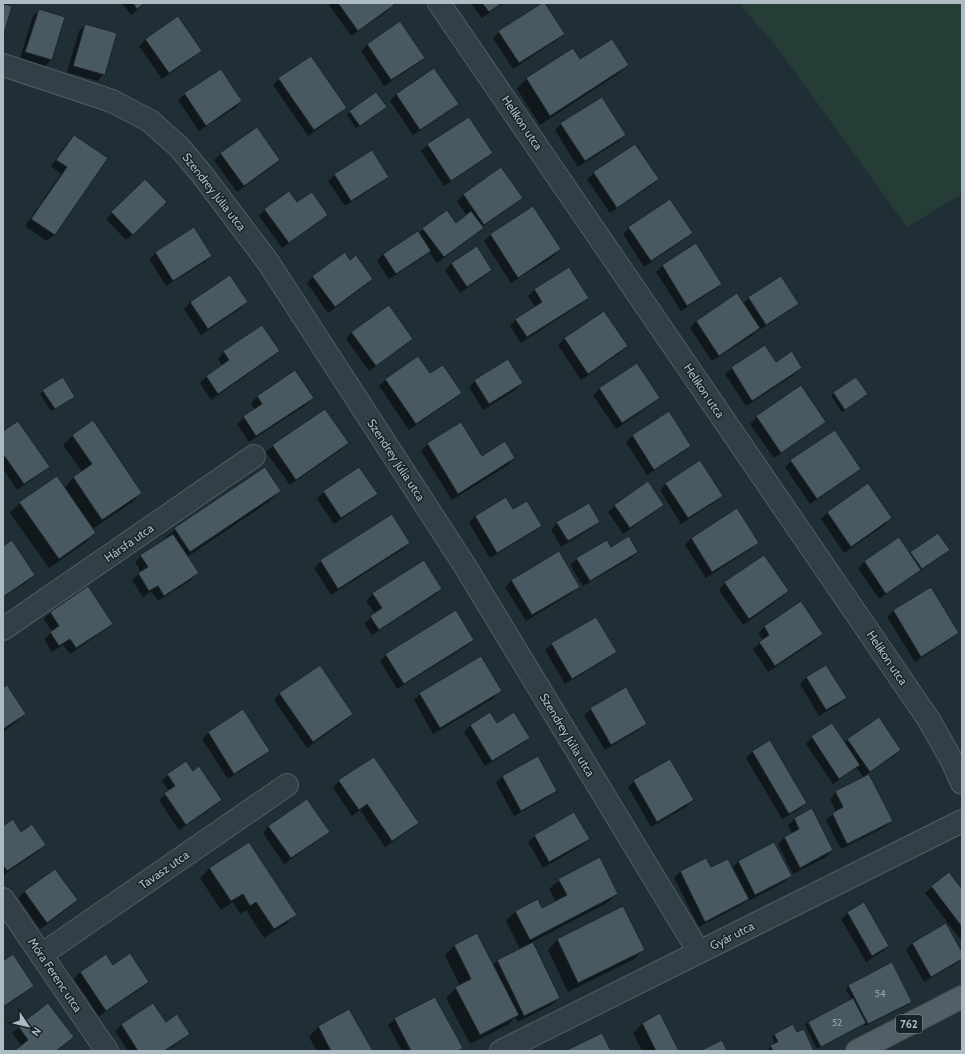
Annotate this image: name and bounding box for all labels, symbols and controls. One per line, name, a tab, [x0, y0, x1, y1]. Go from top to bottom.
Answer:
street label: Helikon utca	[499, 93, 546, 153]
street label: Szendrey Júlia utca	[179, 150, 250, 234]
street label: Helikon utca	[681, 361, 728, 421]
street label: Szendrey Júlia utca	[364, 416, 429, 504]
street label: Hársfa utca	[101, 520, 156, 565]
street label: Helikon utca	[864, 628, 911, 688]
street label: Szendrey Júlia utca	[537, 690, 598, 779]
street label: Tavasz utca	[136, 847, 192, 892]
street label: Gyár utca	[707, 918, 757, 953]
street label: Móra Ferenc utca	[25, 935, 86, 1015]
house number: 54	[874, 987, 886, 1000]
north arrow	[8, 1006, 48, 1046]
road number: 762	[896, 1015, 922, 1033]
house number: 52	[832, 1016, 842, 1029]
text: N	[28, 1025, 44, 1039]

